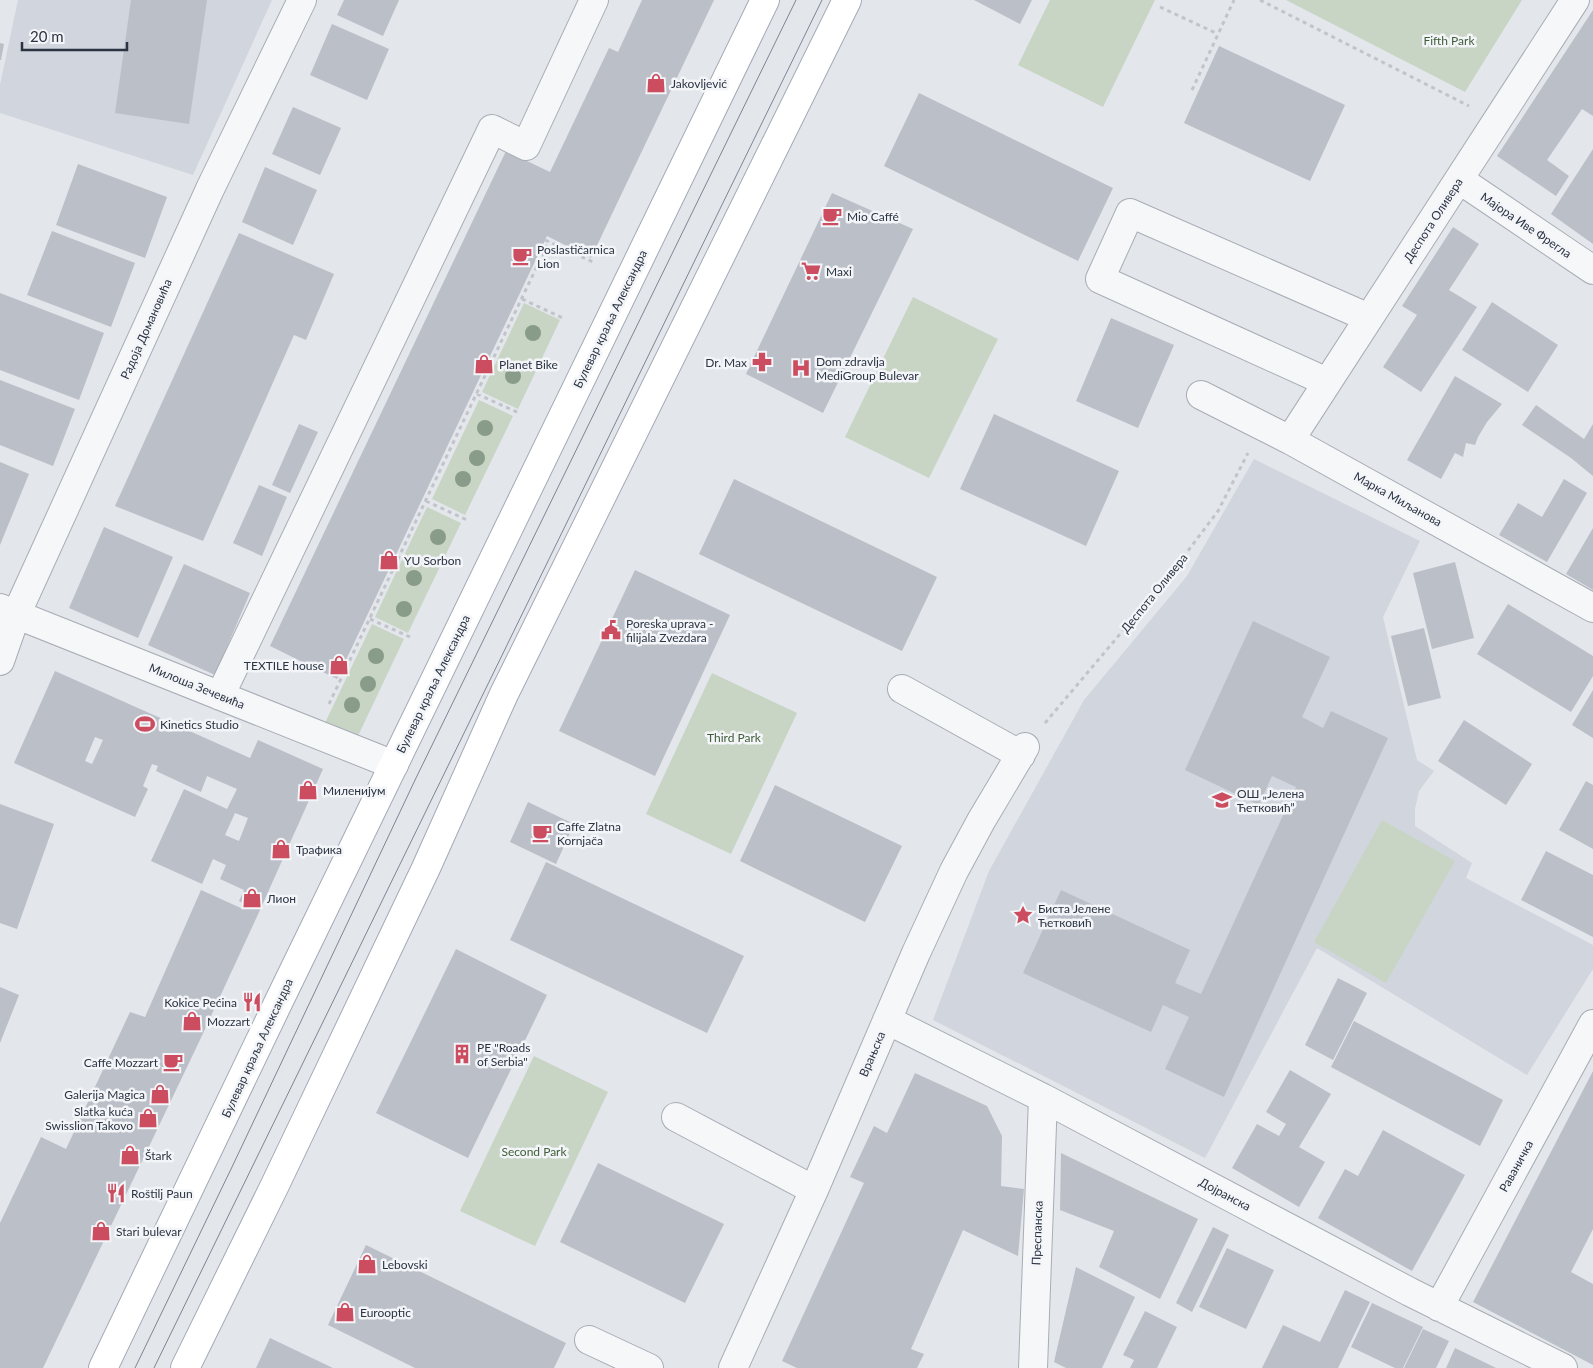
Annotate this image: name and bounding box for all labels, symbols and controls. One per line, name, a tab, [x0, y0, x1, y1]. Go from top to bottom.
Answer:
scale bar	[22, 20, 128, 52]
text: 20 m	[30, 27, 64, 45]
park label: Fifth Park	[1423, 33, 1475, 48]
shop icon: Jakovljević	[645, 72, 667, 94]
place label: Jakovljević	[671, 76, 727, 91]
street label: Деспота Оливера	[1400, 175, 1466, 265]
street label: Мајора Иве Фрегла	[1478, 189, 1574, 261]
cafe icon: Mio Caffé	[821, 205, 843, 227]
place label: Mio Caffé	[847, 209, 899, 224]
place label: Poslastičarnica Lion	[537, 242, 615, 271]
cafe icon: Poslastičarnica Lion	[511, 245, 533, 267]
street label: Булевар краља Александра	[570, 247, 650, 391]
supermarket icon: Maxi	[800, 260, 822, 282]
place label: Maxi	[826, 264, 852, 279]
street label: Радоја Домановића	[117, 276, 175, 382]
pharmacy icon: Dr. Max	[751, 351, 773, 373]
shop icon: Planet Bike	[473, 353, 495, 375]
place label: Dom zdravlja MediGroup Bulevar	[816, 354, 919, 383]
place label: Dr. Max	[705, 355, 747, 370]
place label: Planet Bike	[499, 357, 558, 372]
hospital icon: Dom zdravlja MediGroup Bulevar	[790, 357, 812, 379]
street label: Марка Миљанова	[1351, 469, 1445, 529]
shop icon: YU Sorbon	[378, 549, 400, 571]
street label: Деспота Оливера	[1117, 550, 1191, 636]
place label: YU Sorbon	[404, 553, 461, 568]
street label: Булевар краља Александра	[393, 612, 473, 756]
place label: Poreska uprava - filijala Zvezdara	[626, 616, 714, 645]
public building icon: Poreska uprava - filijala Zvezdara	[600, 619, 622, 641]
shop icon: TEXTILE house	[328, 654, 350, 676]
place label: TEXTILE house	[244, 658, 324, 673]
street label: Милоша Зечевића	[147, 660, 247, 712]
sports icon: Kinetics Studio	[134, 713, 156, 735]
place label: Kinetics Studio	[160, 717, 239, 732]
park label: Third Park	[707, 730, 762, 745]
shop icon: Миленијум	[297, 779, 319, 801]
place label: Миленијум	[323, 783, 386, 798]
place label: ОШ „Јелена Ћетковић”	[1237, 786, 1304, 815]
school or university icon: ОШ „Јелена Ћетковић”	[1211, 789, 1233, 811]
place label: Caffe Zlatna Kornjača	[557, 819, 621, 848]
cafe icon: Caffe Zlatna Kornjača	[531, 822, 553, 844]
shop icon: Трафика	[270, 838, 292, 860]
place label: Трафика	[296, 842, 342, 857]
shop icon: Лион	[241, 887, 263, 909]
place label: Лион	[266, 891, 296, 906]
place label: Биста Јелене Ћетковић	[1038, 901, 1111, 930]
place icon: Биста Јелене Ћетковић	[1012, 904, 1034, 926]
street label: Булевар краља Александра	[218, 976, 296, 1120]
restaurant icon: Kokice Pećina	[241, 991, 263, 1013]
place label: Kokice Pećina	[164, 995, 237, 1010]
shop icon: Mozzart	[181, 1010, 203, 1032]
place label: Mozzart	[207, 1014, 251, 1029]
street label: Врањска	[856, 1029, 888, 1079]
place label: PE "Roads of Serbia"	[477, 1040, 530, 1069]
building icon: PE "Roads of Serbia"	[451, 1043, 473, 1065]
cafe icon: Caffe Mozzart	[162, 1051, 184, 1073]
place label: Caffe Mozzart	[84, 1055, 159, 1070]
shop icon: Galerija Magica	[149, 1083, 171, 1105]
place label: Galerija Magica	[64, 1087, 145, 1102]
place label: Slatka kuća Swisslion Takovo	[45, 1104, 133, 1133]
shop icon: Slatka kuća Swisslion Takovo	[137, 1107, 159, 1129]
street label: Раваничка	[1496, 1137, 1536, 1195]
shop icon: Štark	[119, 1144, 141, 1166]
park label: Second Park	[501, 1144, 567, 1159]
place label: Štark	[145, 1148, 173, 1163]
street label: Дојранска	[1197, 1174, 1253, 1214]
restaurant icon: Roštilj Paun	[105, 1182, 127, 1204]
place label: Roštilj Paun	[131, 1186, 193, 1201]
street label: Преспанска	[1028, 1200, 1046, 1266]
shop icon: Stari bulevar	[90, 1220, 112, 1242]
place label: Stari bulevar	[116, 1224, 182, 1239]
shop icon: Lebovski	[356, 1253, 378, 1275]
place label: Lebovski	[382, 1257, 428, 1272]
shop icon: Eurooptic	[334, 1301, 356, 1323]
place label: Eurooptic	[360, 1305, 411, 1320]

